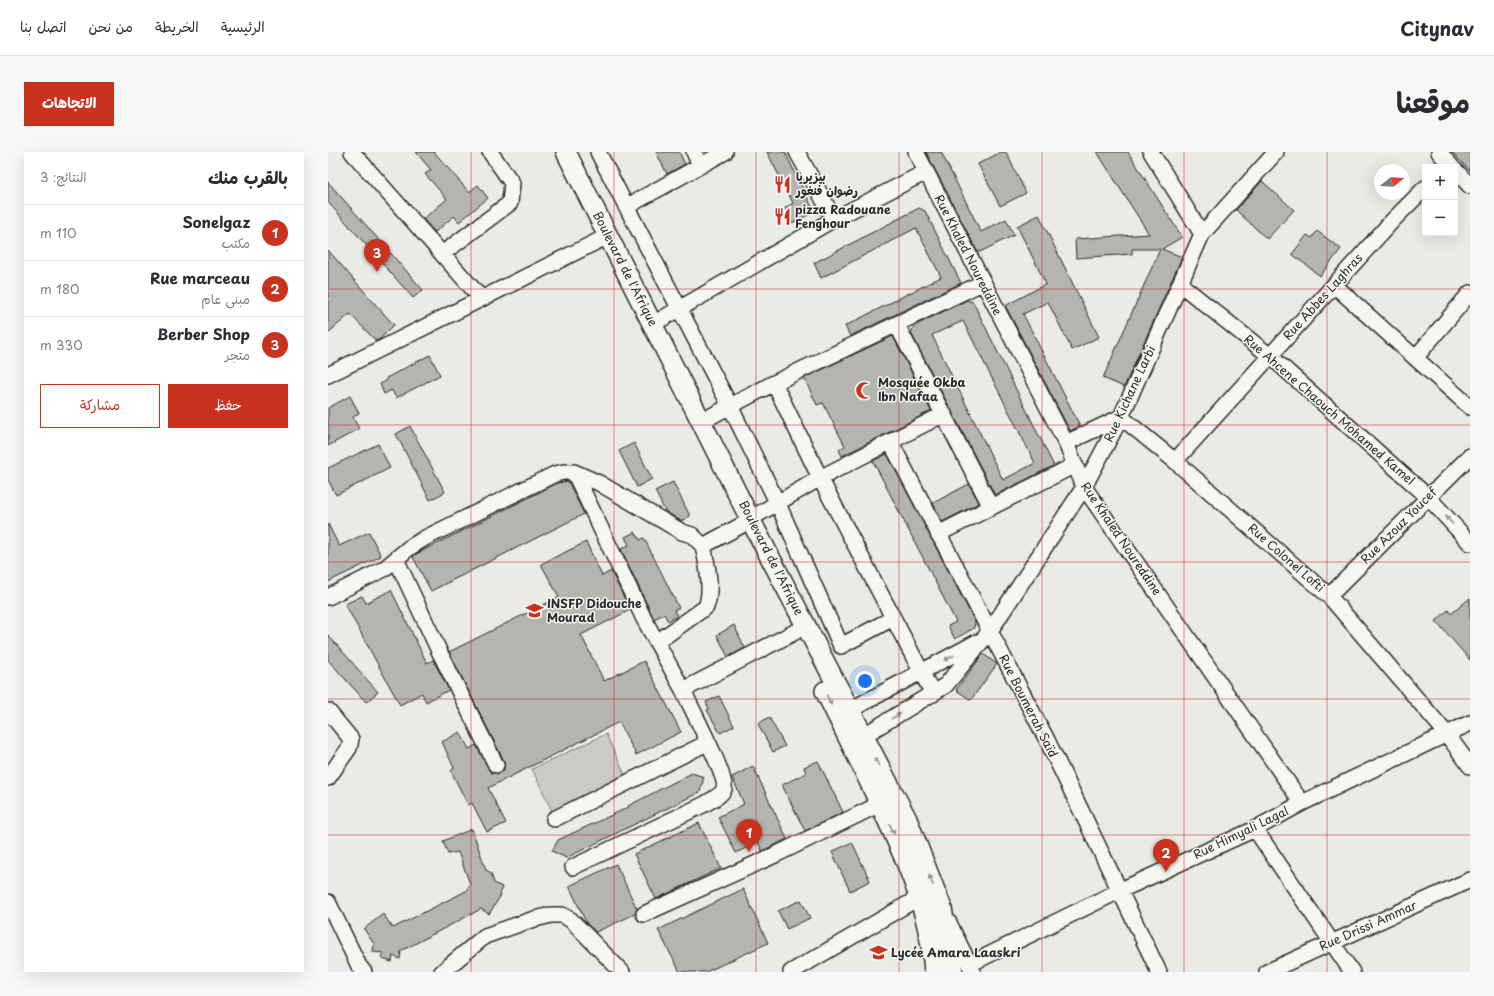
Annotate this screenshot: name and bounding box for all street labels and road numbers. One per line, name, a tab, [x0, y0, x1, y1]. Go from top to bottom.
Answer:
street label: Rue Khaled Noureddine	[931, 191, 1007, 318]
street label: Boulevard de l'Afrique	[589, 208, 663, 330]
street label: Rue Abbes Laghras	[1278, 249, 1366, 344]
street label: Rue Ahcene Chaouch Mohamed Kamel	[1240, 330, 1419, 489]
street label: Rue Kichane Larbi	[1099, 342, 1159, 445]
street label: Rue Khaled Noureddine	[1077, 478, 1166, 599]
street label: Rue Azouz Youcef	[1356, 482, 1441, 567]
street label: Boulevard de l'Afrique	[735, 497, 809, 619]
street label: Rue Colonel Lofti	[1244, 519, 1329, 596]
street label: Rue Boumerah Saïd	[995, 651, 1063, 760]
street label: Rue Himyali Lagal	[1190, 801, 1291, 863]
street label: Rue Drissi Ammar	[1316, 895, 1420, 955]

